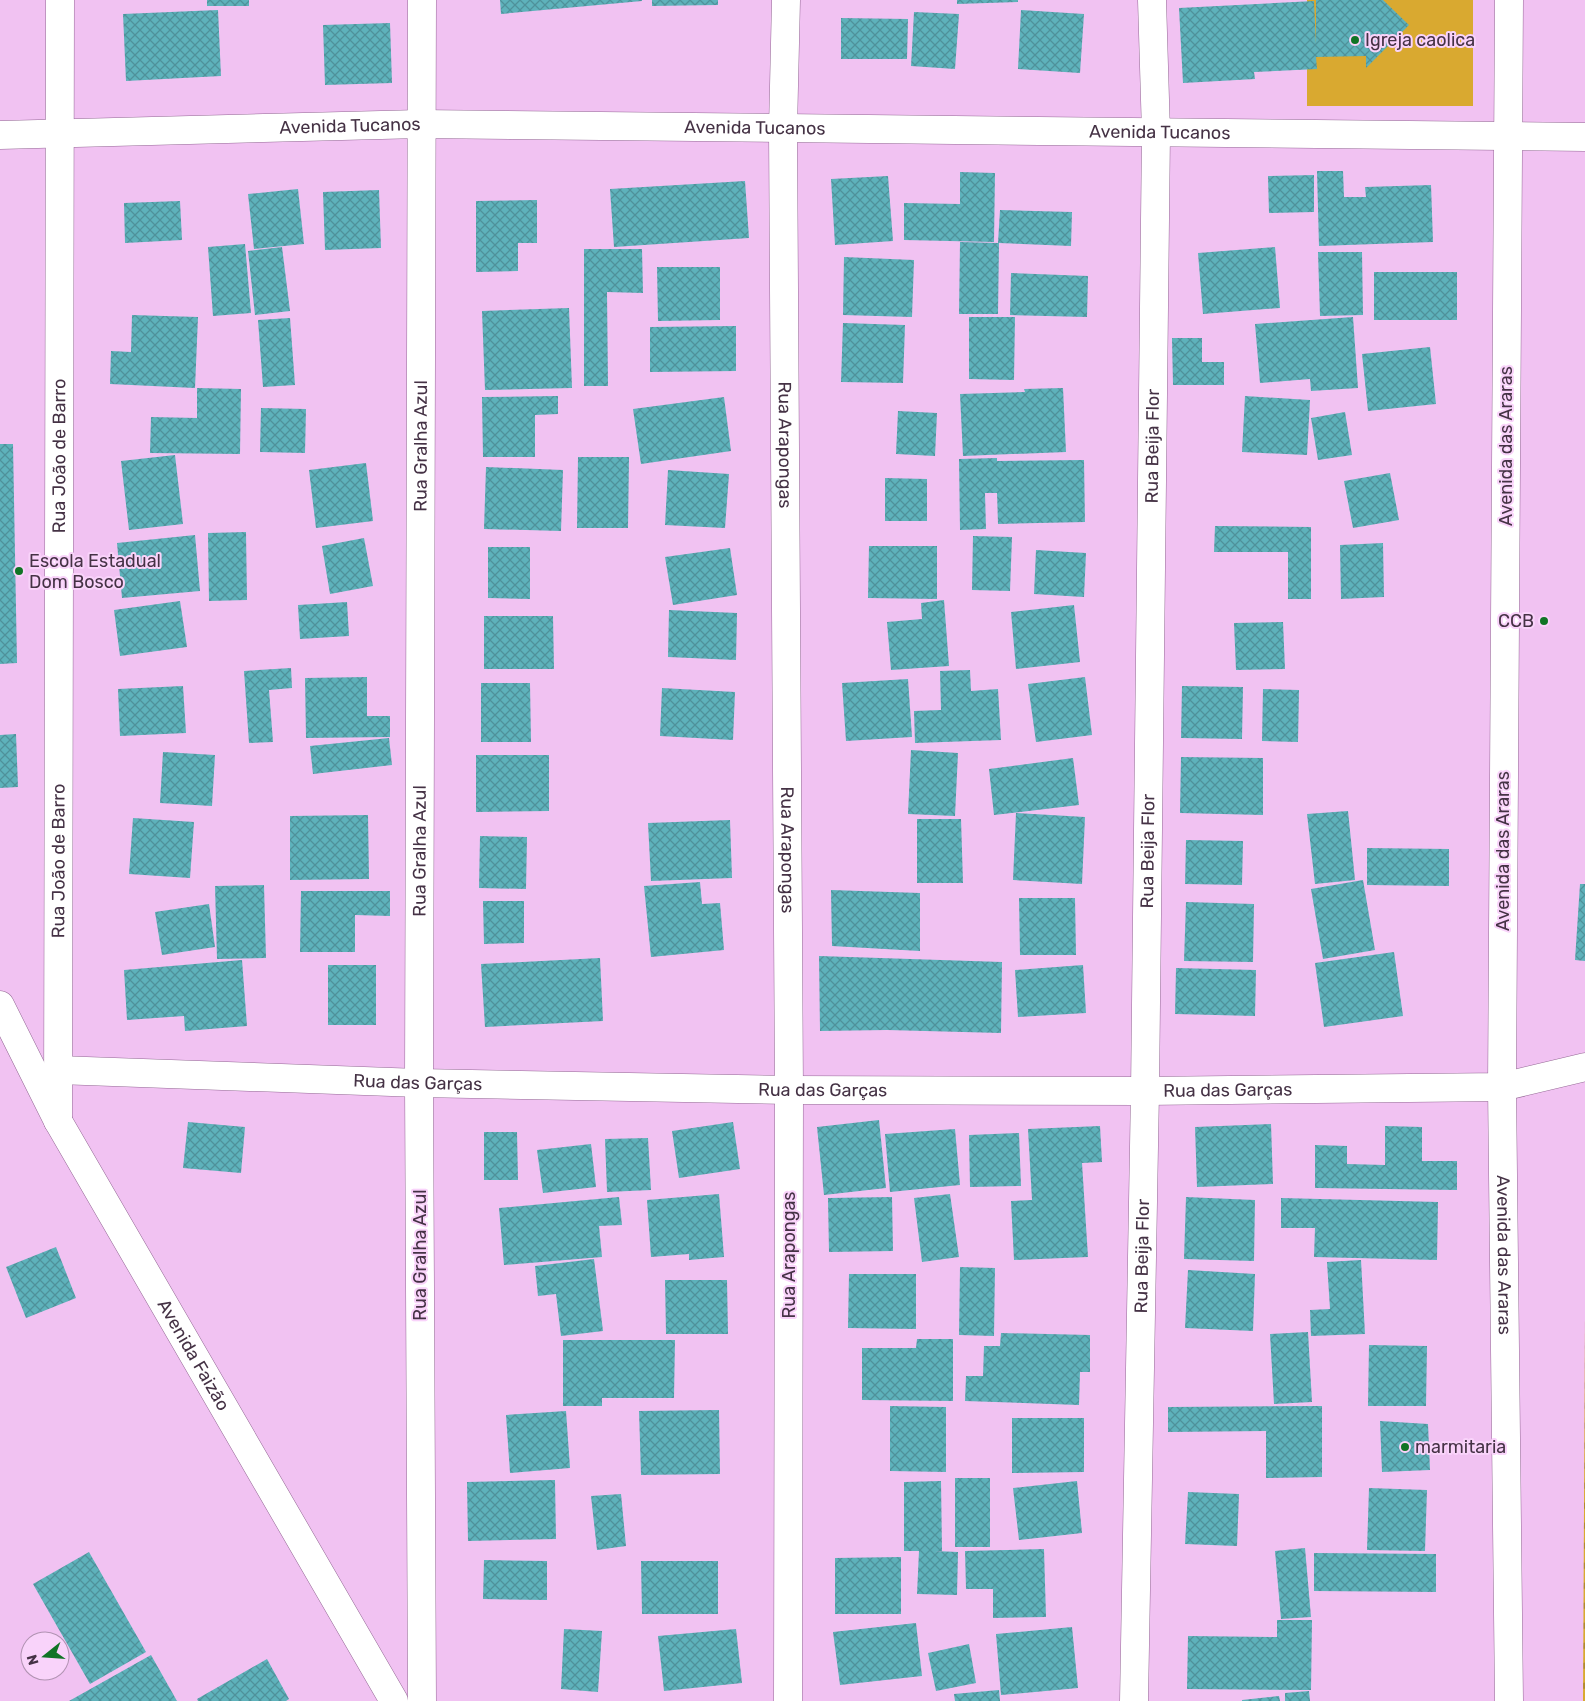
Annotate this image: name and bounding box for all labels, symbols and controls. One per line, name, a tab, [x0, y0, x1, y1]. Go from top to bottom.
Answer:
place label: Igreja caolica	[1365, 29, 1475, 51]
marker: Igreja caolica	[1349, 34, 1361, 46]
street label: Avenida Tucanos	[279, 113, 421, 139]
street label: Avenida Tucanos	[684, 116, 826, 140]
street label: Avenida Tucanos	[1089, 120, 1231, 144]
street label: Avenida das Araras	[1495, 366, 1517, 526]
street label: Rua João de Barro	[48, 379, 70, 533]
street label: Rua Gralha Azul	[410, 380, 432, 512]
street label: Rua Arapongas	[774, 381, 796, 509]
street label: Rua Beija Flor	[1141, 389, 1164, 504]
place label: Escola Estadual Dom Bosco	[29, 550, 161, 593]
marker: Escola Estadual Dom Bosco	[13, 565, 25, 577]
place label: CCB	[1498, 610, 1534, 632]
marker: CCB	[1538, 615, 1550, 627]
street label: Avenida das Araras	[1492, 771, 1514, 931]
street label: Rua João de Barro	[47, 784, 70, 938]
street label: Rua Gralha Azul	[408, 785, 431, 917]
street label: Rua Arapongas	[776, 786, 799, 914]
street label: Rua Beija Flor	[1136, 794, 1159, 908]
street label: Rua das Garças	[353, 1070, 483, 1095]
street label: Rua das Garças	[758, 1078, 887, 1101]
street label: Rua das Garças	[1163, 1078, 1292, 1102]
street label: Avenida das Araras	[1492, 1175, 1516, 1335]
street label: Rua Gralha Azul	[409, 1189, 431, 1321]
street label: Rua Arapongas	[778, 1191, 800, 1319]
street label: Rua Beija Flor	[1130, 1198, 1154, 1314]
street label: Avenida Faizão	[153, 1295, 234, 1415]
place label: marmitaria	[1415, 1436, 1506, 1458]
marker: marmitaria	[1399, 1441, 1411, 1453]
north arrow	[20, 1631, 70, 1681]
text: N	[23, 1652, 43, 1667]

